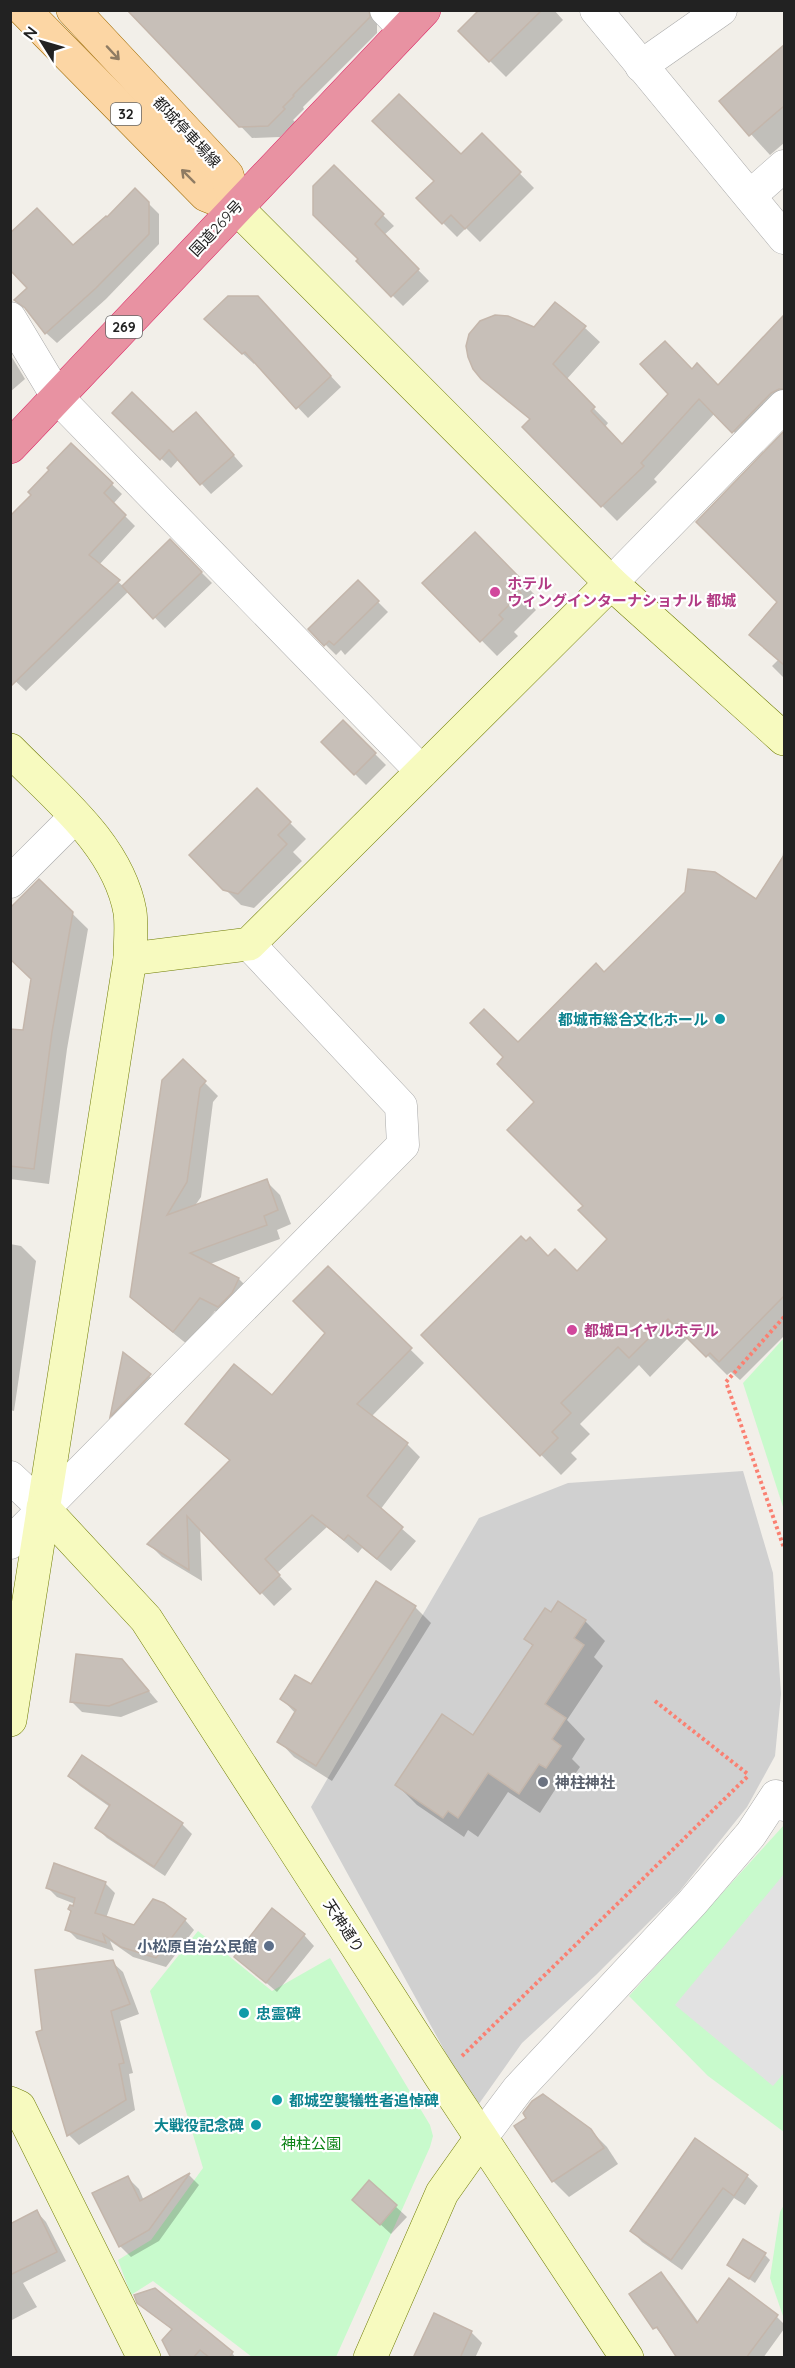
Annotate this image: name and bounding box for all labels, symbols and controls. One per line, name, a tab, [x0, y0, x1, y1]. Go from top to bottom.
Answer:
north arrow	[12, 12, 72, 72]
text: N	[18, 22, 42, 44]
one-way arrow	[106, 46, 120, 61]
street label: 都城停車場線	[149, 93, 225, 171]
road number: 32	[111, 103, 141, 125]
one-way arrow	[180, 169, 195, 183]
street label: 国道269号	[185, 196, 247, 260]
road number: 269	[106, 316, 142, 338]
place label: ホテル ウィングインターナショナル 都城	[507, 574, 736, 610]
marker: ホテル ウィングインターナショナル 都城	[488, 585, 502, 599]
place label: 都城市総合文化ホール	[558, 1010, 708, 1029]
marker: 都城市総合文化ホール	[713, 1012, 727, 1026]
place label: 都城ロイヤルホテル	[584, 1321, 719, 1340]
marker: 都城ロイヤルホテル	[565, 1323, 579, 1337]
place label: 神柱神社	[554, 1773, 615, 1792]
marker: 神柱神社	[536, 1775, 550, 1789]
street label: 天神通り	[320, 1896, 368, 1956]
place label: 小松原自治公民館	[137, 1937, 257, 1956]
marker: 小松原自治公民館	[262, 1939, 276, 1953]
place label: 忠霊碑	[256, 2004, 301, 2023]
marker: 忠霊碑	[237, 2006, 251, 2020]
place label: 都城空襲犠牲者追悼碑	[289, 2091, 439, 2110]
marker: 都城空襲犠牲者追悼碑	[270, 2093, 284, 2107]
place label: 大戦役記念碑	[154, 2116, 244, 2135]
marker: 大戦役記念碑	[249, 2118, 263, 2132]
park label: 神柱公園	[281, 2134, 341, 2153]

